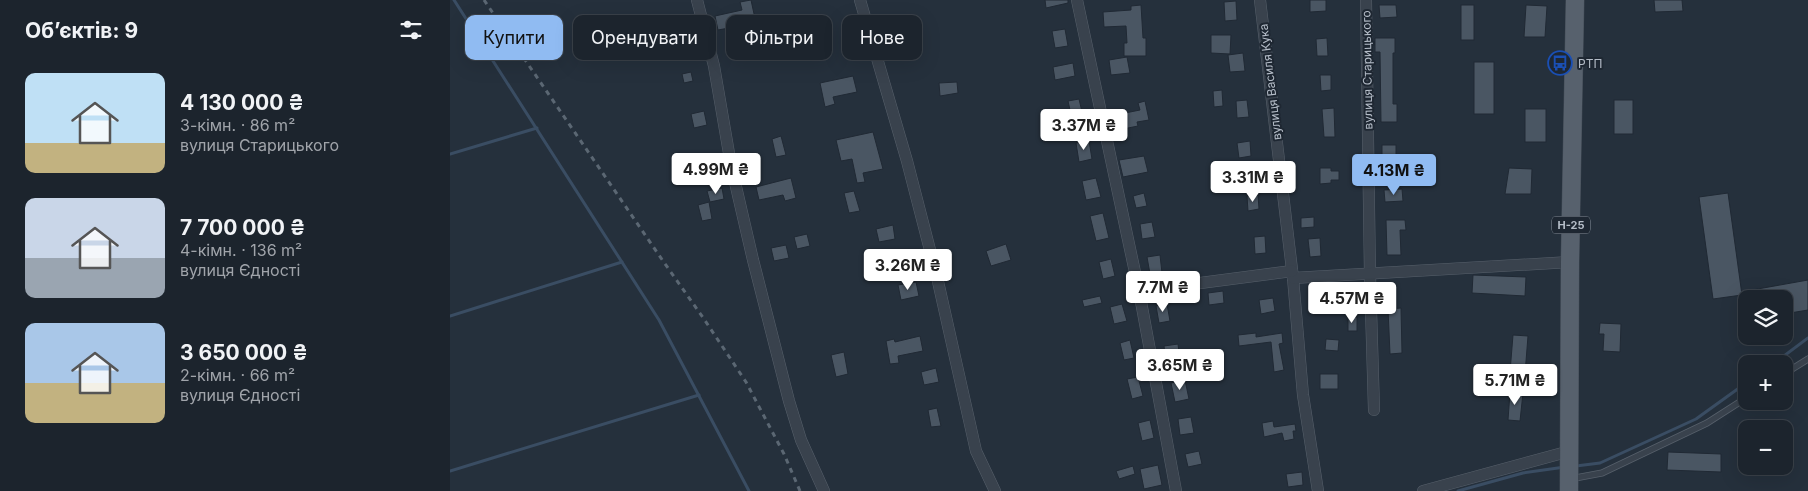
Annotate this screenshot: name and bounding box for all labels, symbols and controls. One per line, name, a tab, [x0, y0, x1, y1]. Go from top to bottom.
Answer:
street label: вулиця Старицького	[1358, 10, 1376, 130]
chip: Купити	[465, 15, 563, 60]
chip: Орендувати	[573, 15, 716, 60]
chip: Фільтри	[726, 15, 832, 60]
chip: Нове	[842, 15, 922, 60]
icon: filters	[397, 16, 425, 44]
text: Об’єктів: 9	[25, 18, 138, 43]
street label: вулиця Василя Кука	[1255, 23, 1285, 141]
bus stop icon: РТП	[1547, 50, 1573, 76]
place label: РТП	[1578, 56, 1602, 71]
text: 4 130 000 ₴	[180, 90, 304, 115]
icon: home	[65, 93, 125, 153]
pin: 3.37M ₴	[1038, 108, 1130, 151]
text: 3-кімн. · 86 m²	[180, 115, 295, 135]
text: 3.37M ₴	[1051, 115, 1117, 135]
text: вулиця Старицького	[180, 135, 339, 155]
pin: 4.99M ₴	[670, 152, 762, 195]
pin: 4.13M ₴	[1348, 154, 1440, 196]
text: 4.99M ₴	[683, 159, 749, 179]
pin: 3.31M ₴	[1207, 160, 1299, 203]
text: 4.13M ₴	[1363, 160, 1425, 180]
text: 3.31M ₴	[1222, 167, 1284, 187]
text: 7 700 000 ₴	[180, 215, 305, 240]
road number: Н-25	[1552, 216, 1590, 234]
icon: home	[65, 218, 125, 278]
text: 4-кімн. · 136 m²	[180, 240, 302, 260]
pin: 3.26M ₴	[862, 248, 954, 291]
text: 3.26M ₴	[875, 255, 941, 275]
text: вулиця Єдності	[180, 260, 300, 280]
pin: 7.7M ₴	[1122, 270, 1204, 313]
text: 7.7M ₴	[1137, 277, 1189, 297]
pin: 4.57M ₴	[1306, 282, 1398, 324]
text: 4.57M ₴	[1319, 288, 1385, 308]
map controls	[1738, 290, 1793, 475]
button: layers	[1738, 290, 1793, 345]
text: 3 650 000 ₴	[180, 340, 308, 365]
icon: home	[65, 343, 125, 403]
pin: 3.65M ₴	[1134, 348, 1226, 391]
text: 3.65M ₴	[1147, 355, 1213, 375]
button: +	[1738, 355, 1793, 410]
pin: 5.71M ₴	[1469, 364, 1561, 406]
text: 2-кімн. · 66 m²	[180, 365, 295, 385]
text: 5.71M ₴	[1484, 370, 1546, 390]
text: вулиця Єдності	[180, 385, 300, 405]
button: −	[1738, 420, 1793, 475]

